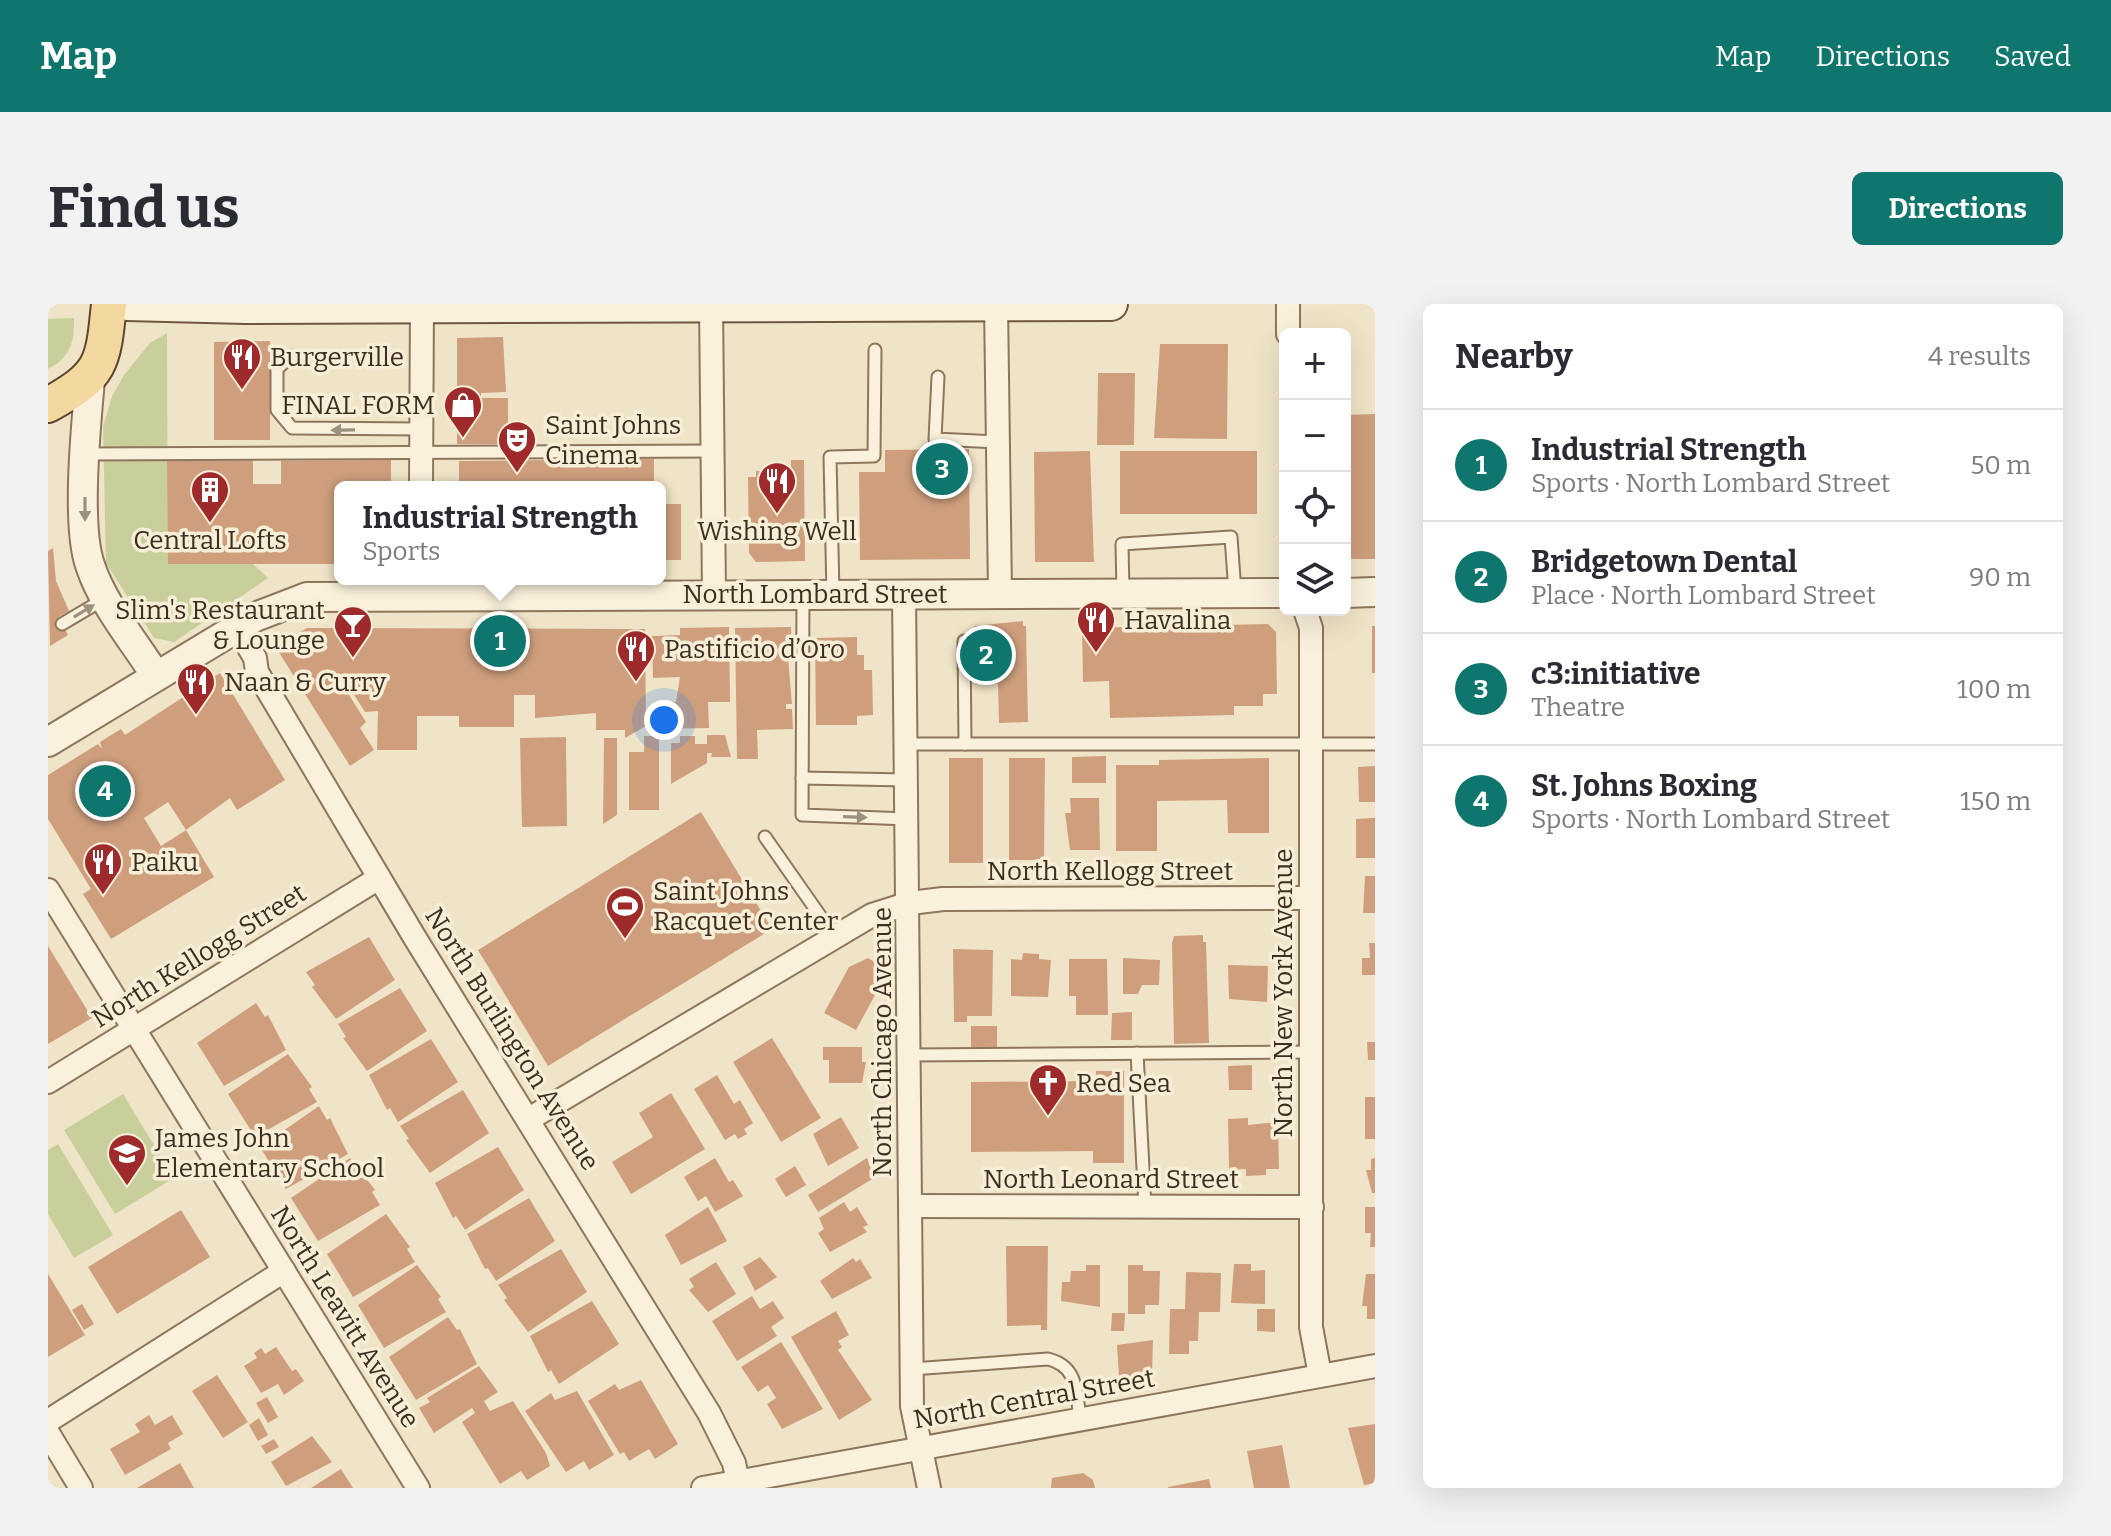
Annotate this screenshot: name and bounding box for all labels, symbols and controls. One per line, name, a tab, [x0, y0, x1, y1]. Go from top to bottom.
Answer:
text: Map	[40, 33, 117, 79]
text: Map	[1715, 40, 1771, 73]
text: Directions	[1815, 40, 1950, 73]
text: Saved	[1994, 40, 2071, 73]
button: Directions	[1852, 172, 2063, 245]
text: Find us	[48, 175, 240, 242]
map controls	[1279, 328, 1351, 616]
button: +	[1279, 328, 1351, 400]
restaurant icon: Burgerville	[221, 336, 263, 391]
text: Nearby	[1455, 336, 1573, 377]
text: 4 results	[1928, 341, 2031, 372]
place label: Burgerville	[270, 342, 404, 373]
shop icon: FINAL FORM	[442, 384, 484, 439]
place label: FINAL FORM	[281, 390, 435, 421]
button: −	[1279, 400, 1351, 472]
place label: Saint Johns Cinema	[545, 410, 681, 471]
theatre icon: Saint Johns Cinema	[496, 419, 538, 474]
one-way arrow	[330, 424, 355, 436]
text: Industrial Strength	[1531, 432, 1807, 468]
pin: 3	[916, 439, 968, 499]
text: 1	[1475, 450, 1487, 481]
text: 50 m	[1970, 450, 2031, 481]
restaurant icon: Wishing Well	[756, 460, 798, 515]
text: Sports · North Lombard Street	[1531, 468, 1890, 499]
building icon: Central Lofts	[189, 469, 231, 524]
button: locate	[1279, 472, 1351, 544]
popup	[334, 481, 666, 585]
one-way arrow	[79, 497, 91, 522]
text: Industrial Strength	[362, 500, 638, 536]
place label: Wishing Well	[697, 516, 857, 547]
place label: Central Lofts	[133, 525, 287, 556]
text: Sports	[362, 536, 441, 567]
button: layers	[1279, 544, 1351, 616]
text: Bridgetown Dental	[1531, 544, 1797, 580]
text: 2	[1474, 562, 1488, 593]
text: 90 m	[1969, 562, 2031, 593]
street label: North Lombard Street	[682, 579, 948, 610]
text: Place · North Lombard Street	[1531, 580, 1876, 611]
place label: Slim's Restaurant & Lounge	[115, 595, 326, 656]
restaurant icon: Havalina	[1075, 599, 1117, 654]
one-way arrow	[73, 604, 95, 618]
bar icon: Slim's Restaurant & Lounge	[332, 604, 374, 659]
place label: Havalina	[1124, 605, 1231, 636]
pin: 1	[474, 611, 526, 671]
pin: 2	[960, 625, 1012, 685]
restaurant icon: Pastificio d’Oro	[615, 628, 657, 683]
place label: Pastificio d’Oro	[664, 634, 845, 665]
text: c3:initiative	[1531, 656, 1700, 692]
restaurant icon: Naan & Curry	[175, 661, 217, 716]
place label: Naan & Curry	[224, 667, 387, 698]
text: 3	[1474, 674, 1488, 705]
text: 100 m	[1957, 674, 2031, 705]
text: Theatre	[1531, 692, 1625, 723]
your location	[644, 700, 684, 740]
pin: 4	[79, 761, 131, 821]
text: St. Johns Boxing	[1531, 768, 1757, 804]
text: 4	[1473, 786, 1489, 817]
text: 150 m	[1960, 786, 2031, 817]
text: Sports · North Lombard Street	[1531, 804, 1890, 835]
one-way arrow	[843, 811, 868, 824]
restaurant icon: Paiku	[82, 841, 124, 896]
place label: Paiku	[131, 847, 198, 878]
street label: North New York Avenue	[1268, 848, 1299, 1138]
street label: North Kellogg Street	[987, 856, 1234, 887]
place label: Saint Johns Racquet Center	[653, 876, 839, 937]
street label: North Kellogg Street	[86, 877, 312, 1034]
sports icon: Saint Johns Racquet Center	[604, 885, 646, 940]
street label: North Burlington Avenue	[418, 902, 606, 1176]
street label: North Chicago Avenue	[867, 907, 898, 1177]
church icon: Red Sea	[1027, 1062, 1069, 1117]
place label: Red Sea	[1076, 1068, 1171, 1099]
place label: James John Elementary School	[154, 1123, 384, 1184]
school or university icon: James John Elementary School	[106, 1132, 148, 1187]
street label: North Leonard Street	[983, 1164, 1240, 1195]
street label: North Leavitt Avenue	[264, 1200, 426, 1434]
street label: North Central Street	[911, 1362, 1158, 1435]

